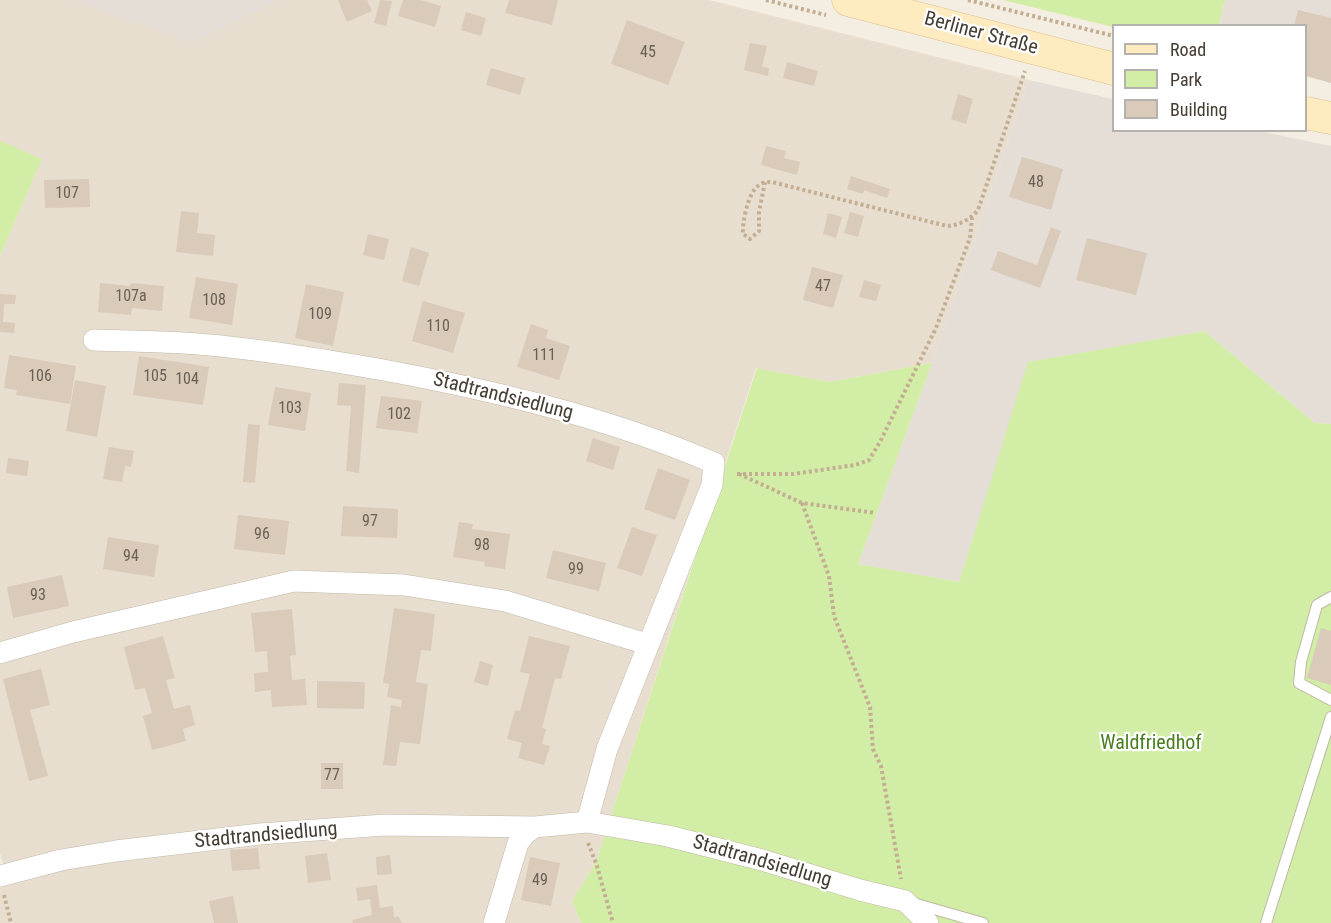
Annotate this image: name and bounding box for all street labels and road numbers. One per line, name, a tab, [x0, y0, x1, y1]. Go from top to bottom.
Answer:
street label: Berliner Straße	[922, 7, 1040, 61]
street label: Stadtrandsiedlung	[431, 368, 575, 426]
street label: Stadtrandsiedlung	[194, 818, 338, 854]
street label: Stadtrandsiedlung	[690, 831, 834, 893]

